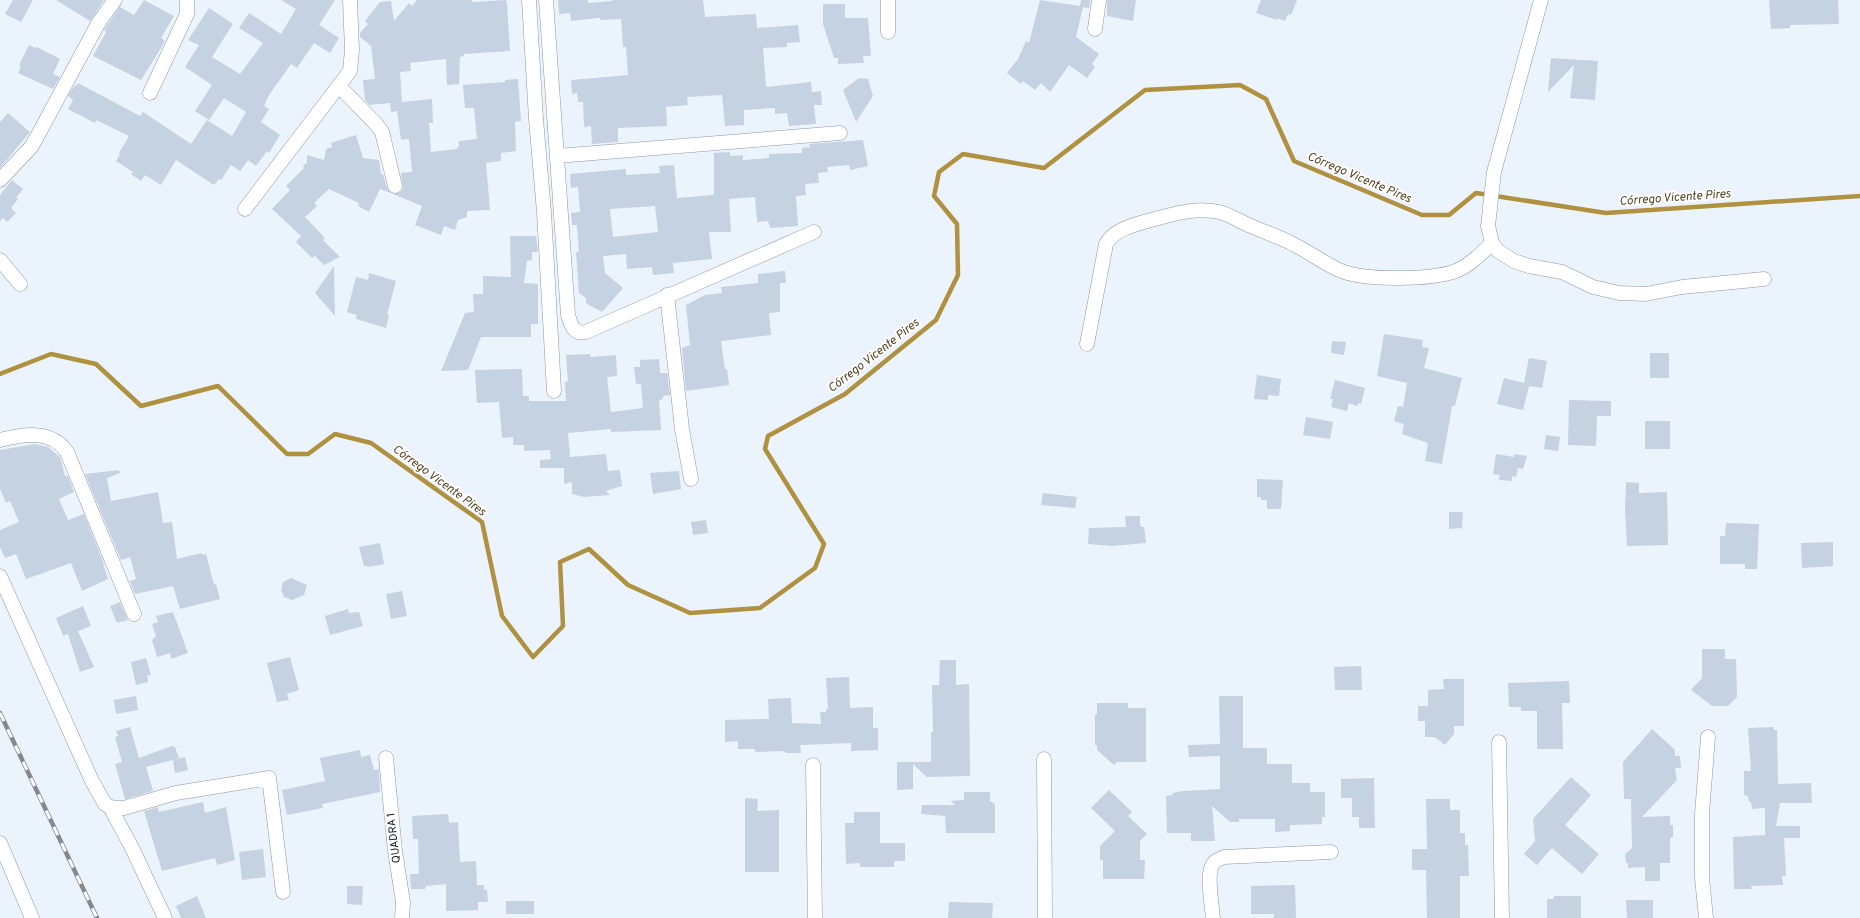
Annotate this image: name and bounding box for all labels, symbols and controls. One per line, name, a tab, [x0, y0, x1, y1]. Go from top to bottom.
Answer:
water label: Córrego Vicente Pires	[1304, 149, 1414, 207]
water label: Córrego Vicente Pires	[1619, 186, 1732, 210]
water label: Córrego Vicente Pires	[825, 315, 923, 397]
water label: Córrego Vicente Pires	[389, 442, 489, 521]
street label: QUADRA 1	[384, 812, 404, 864]

